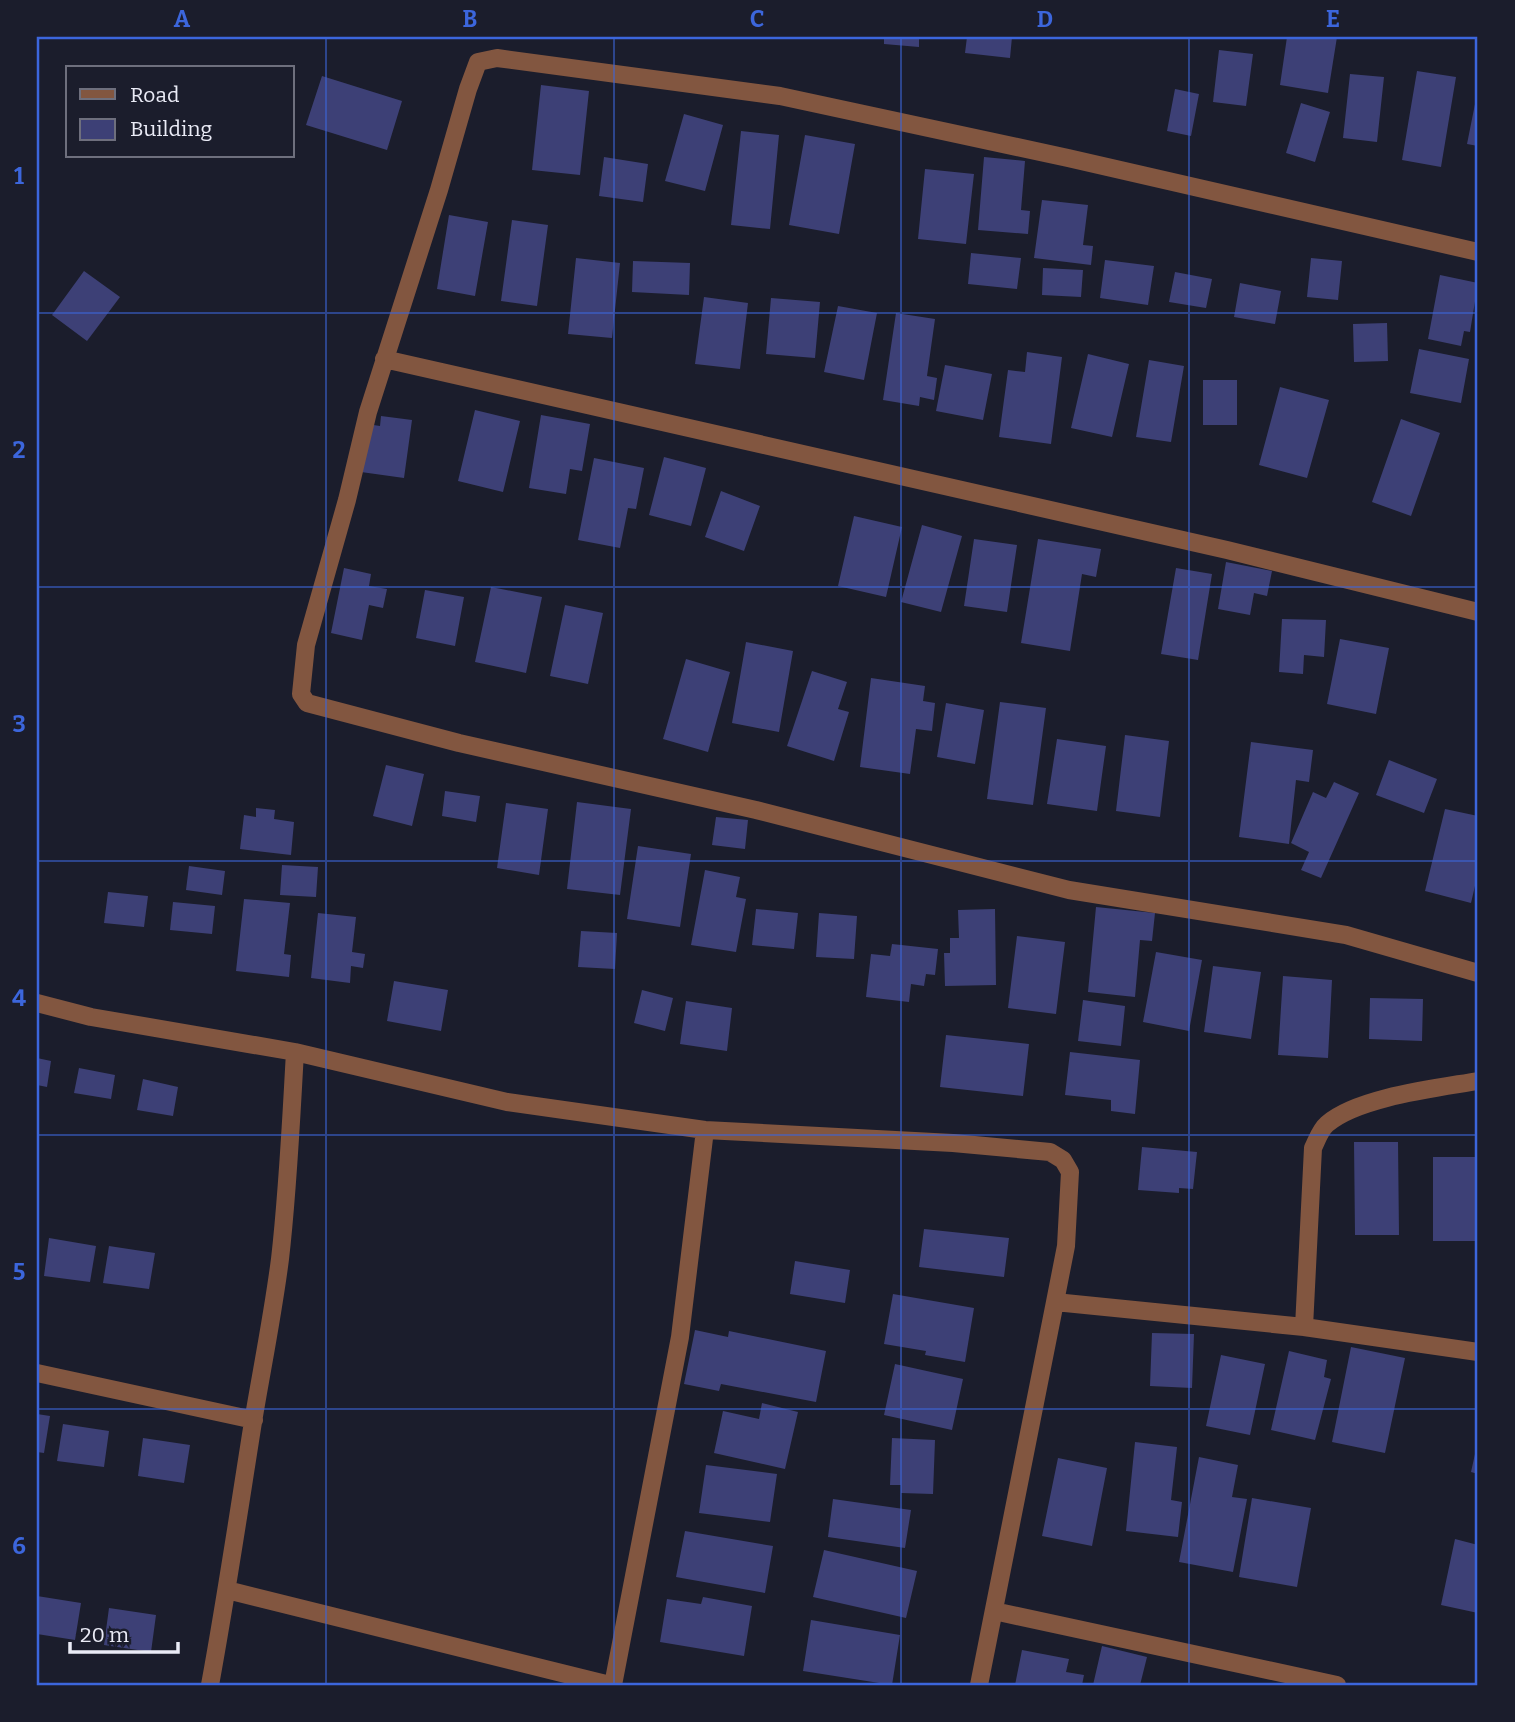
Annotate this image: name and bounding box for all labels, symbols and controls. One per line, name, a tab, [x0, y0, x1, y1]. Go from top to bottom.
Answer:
text: A	[174, 5, 191, 33]
text: B	[463, 5, 477, 33]
text: C	[750, 5, 764, 33]
text: D	[1037, 5, 1053, 33]
text: E	[1326, 5, 1340, 33]
legend	[66, 66, 294, 158]
text: Road	[130, 82, 179, 108]
text: Building	[130, 116, 213, 142]
text: 1	[14, 162, 24, 190]
text: 2	[13, 436, 26, 464]
text: 3	[12, 710, 26, 738]
text: 4	[12, 984, 26, 1012]
text: 5	[13, 1258, 25, 1286]
text: 6	[12, 1532, 26, 1560]
scale bar	[70, 1610, 178, 1654]
text: 20 m	[80, 1622, 129, 1648]

